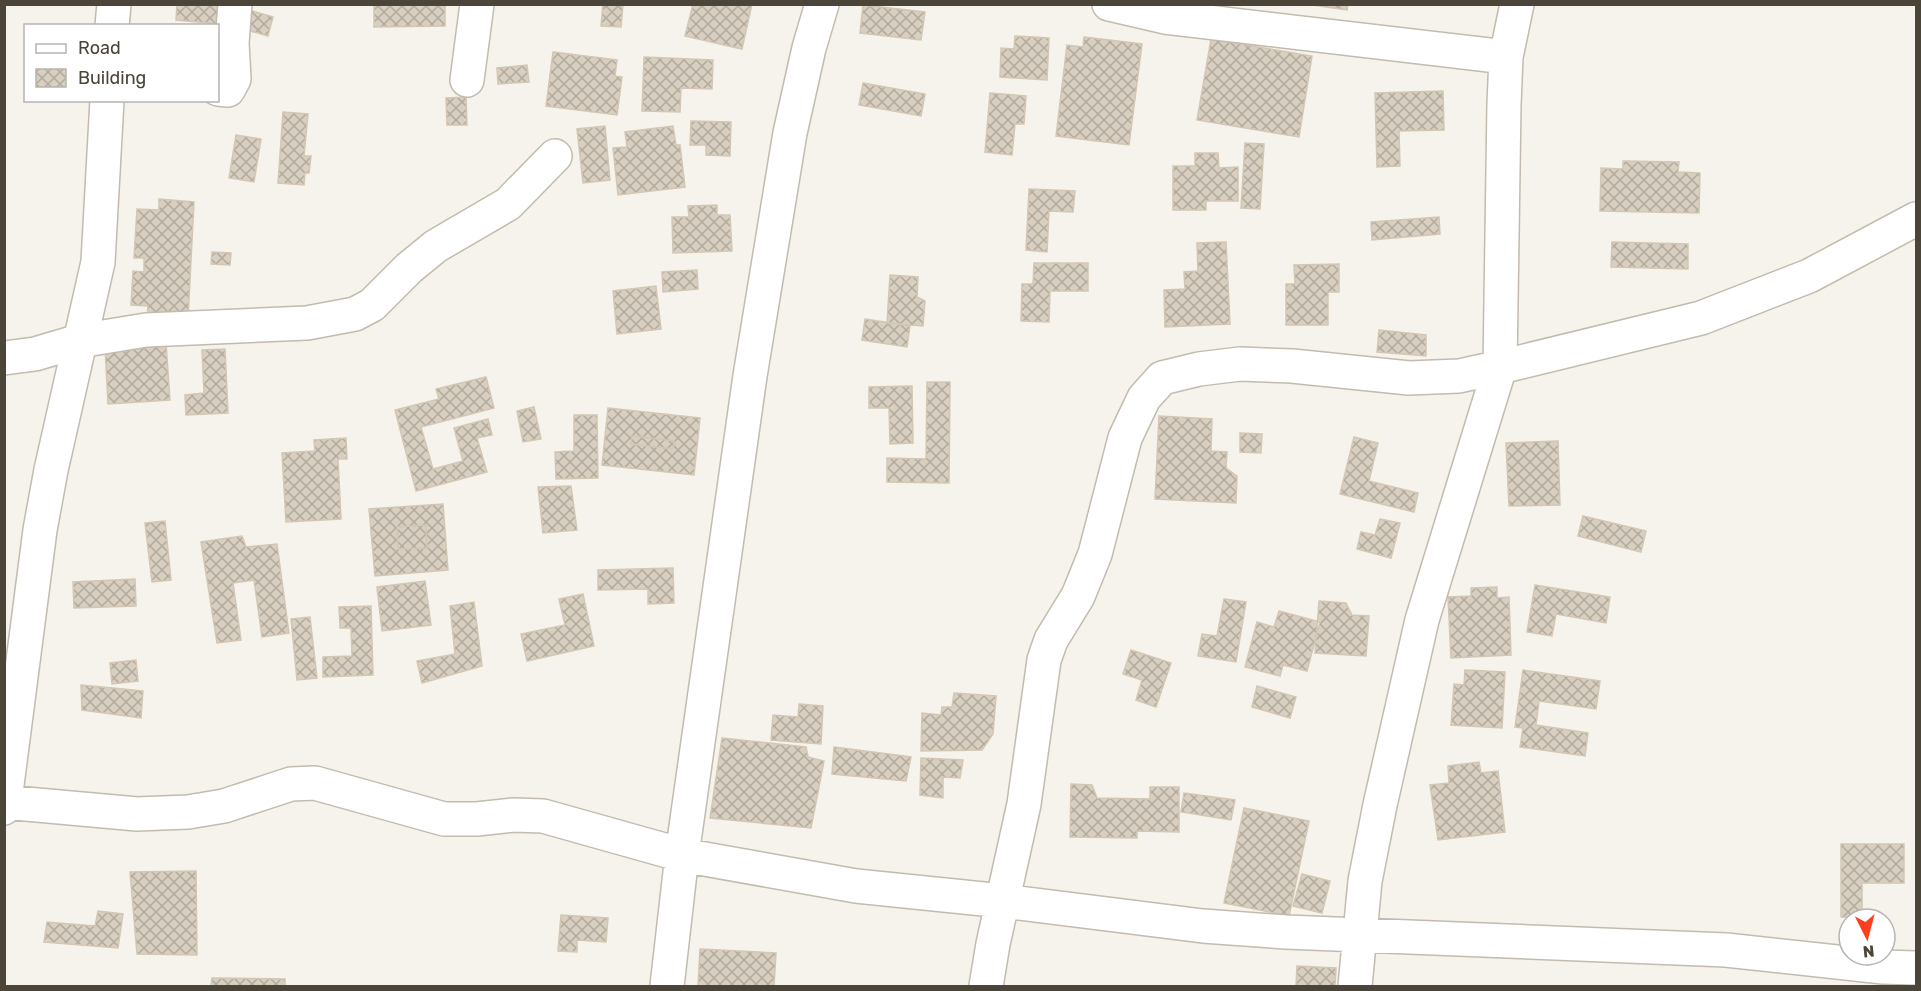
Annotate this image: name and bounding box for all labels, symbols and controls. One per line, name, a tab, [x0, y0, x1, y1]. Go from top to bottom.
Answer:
legend	[24, 24, 219, 102]
text: Road	[78, 37, 121, 59]
text: Building	[78, 67, 146, 89]
north arrow	[1837, 907, 1897, 967]
text: N	[1862, 941, 1875, 961]

